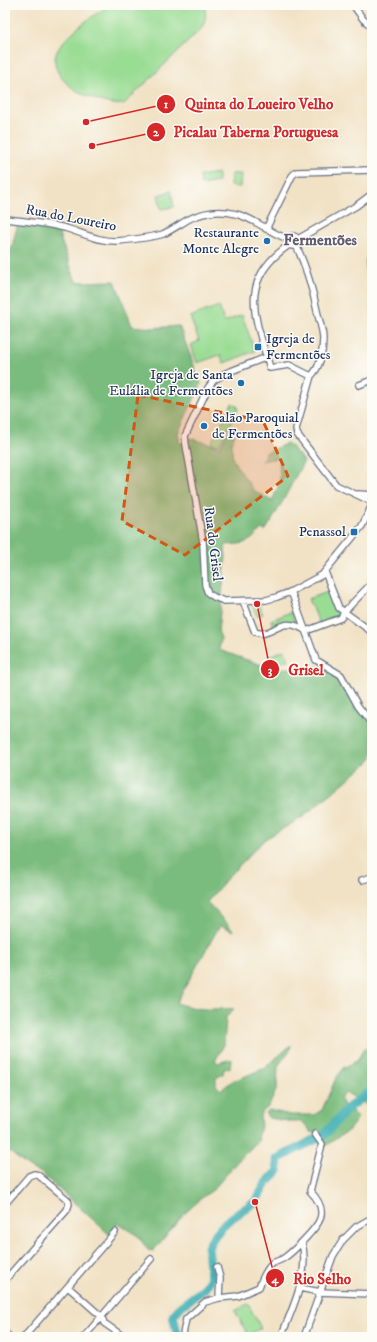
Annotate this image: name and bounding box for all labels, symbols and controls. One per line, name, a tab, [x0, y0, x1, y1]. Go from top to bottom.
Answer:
callout: Quinta do Loueiro Velho	[156, 90, 341, 117]
text: Quinta do Loueiro Velho	[185, 95, 334, 114]
text: 1	[164, 97, 169, 112]
callout: Picalau Taberna Portuguesa	[146, 119, 347, 146]
text: Picalau Taberna Portuguesa	[174, 123, 339, 142]
text: 2	[153, 125, 160, 140]
street label: Rua do Loureiro	[24, 200, 118, 236]
place label: Restaurante Monte Alegre	[182, 224, 259, 258]
district label: Fermentões	[283, 230, 358, 250]
marker: Restaurante Monte Alegre	[262, 236, 272, 246]
place label: Igreja de Fermentões	[266, 330, 331, 364]
marker: Igreja de Fermentões	[253, 342, 263, 352]
place label: Igreja de Santa Eulália de Fermentões	[109, 366, 233, 400]
marker: Igreja de Santa Eulália de Fermentões	[236, 378, 246, 388]
place label: Salão Paroquial de Fermentões	[212, 409, 300, 443]
marker: Salão Paroquial de Fermentões	[199, 421, 209, 431]
street label: Rua do Grisel	[199, 506, 227, 583]
place label: Penassol	[299, 523, 347, 541]
marker: Penassol	[349, 527, 359, 537]
callout: Grisel	[260, 656, 332, 683]
text: Grisel	[288, 661, 324, 680]
text: 3	[268, 663, 273, 678]
callout: Rio Selho	[265, 1265, 359, 1292]
text: Rio Selho	[293, 1270, 352, 1289]
text: 4	[271, 1272, 280, 1287]

